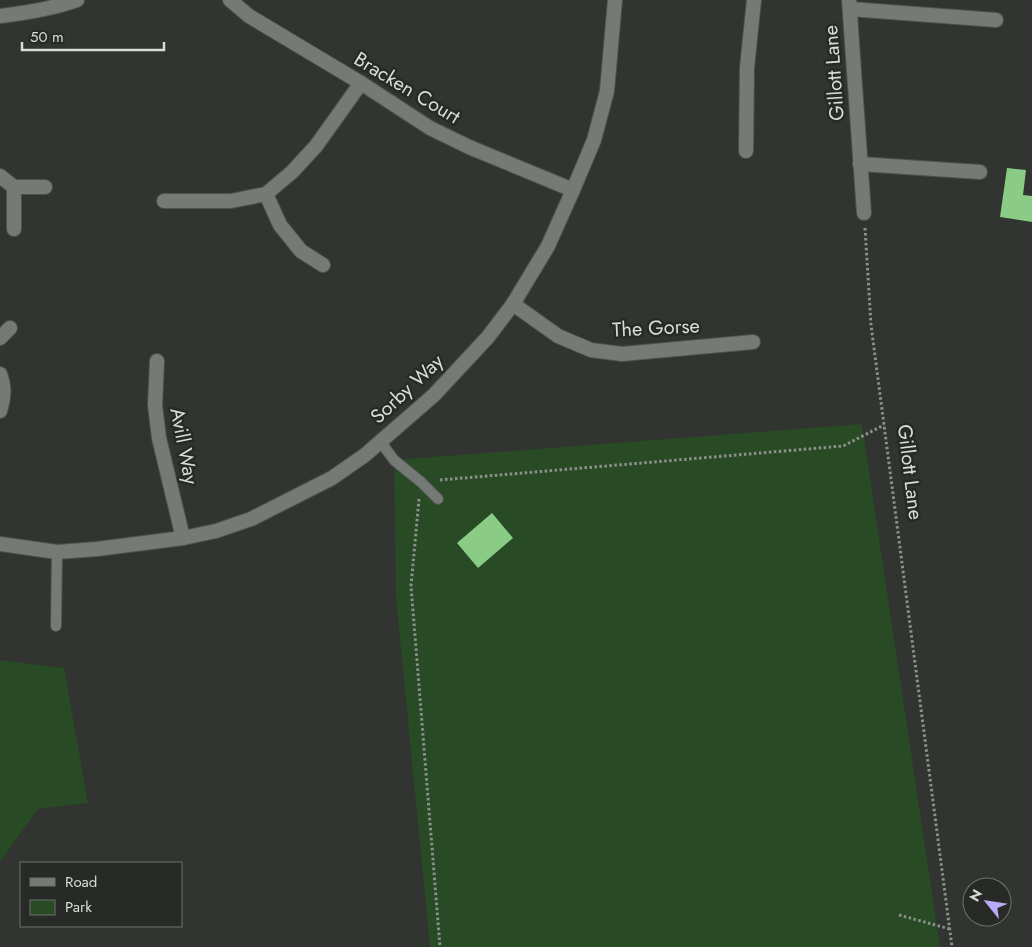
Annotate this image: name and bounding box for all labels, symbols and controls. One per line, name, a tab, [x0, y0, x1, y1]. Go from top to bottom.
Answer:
scale bar	[22, 20, 165, 52]
street label: Gillott Lane	[816, 24, 852, 122]
text: 50 m	[30, 26, 64, 48]
street label: Bracken Court	[348, 45, 466, 131]
street label: The Gorse	[611, 311, 701, 345]
street label: Sorby Way	[364, 347, 450, 431]
street label: Avill Way	[162, 405, 206, 487]
street label: Gillott Lane	[890, 423, 930, 521]
legend	[20, 862, 182, 927]
text: Road	[65, 871, 97, 893]
north arrow	[962, 877, 1012, 927]
text: N	[964, 886, 987, 905]
text: Park	[65, 896, 92, 918]

